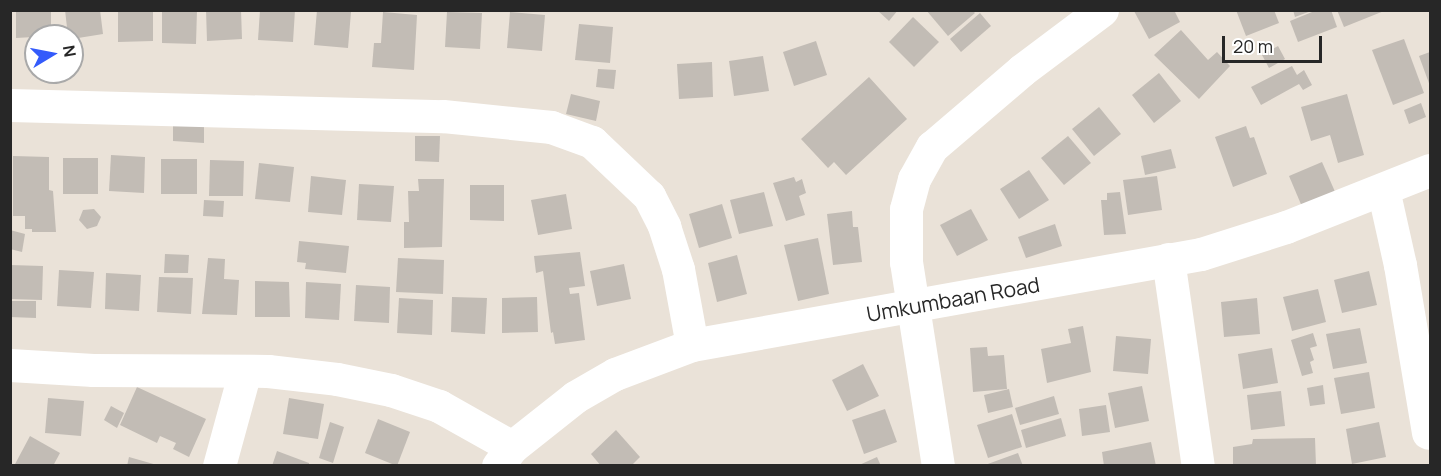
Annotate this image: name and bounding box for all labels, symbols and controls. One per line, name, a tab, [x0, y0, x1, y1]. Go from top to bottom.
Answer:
north arrow	[24, 24, 84, 84]
scale bar	[1225, 24, 1326, 62]
text: 20 m	[1233, 34, 1273, 58]
text: N	[58, 44, 82, 59]
street label: Umkumbaan Road	[864, 271, 1042, 327]

